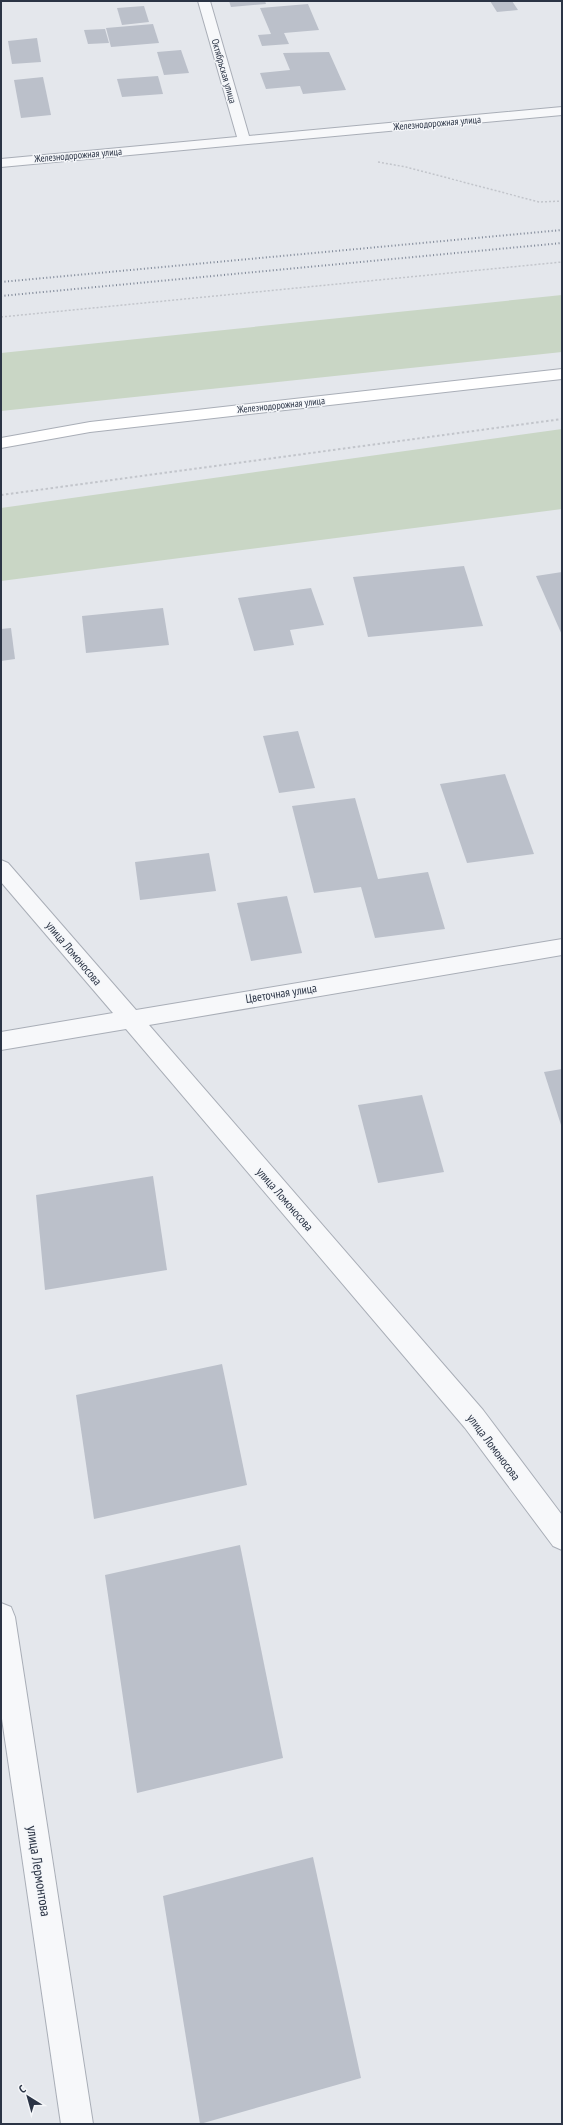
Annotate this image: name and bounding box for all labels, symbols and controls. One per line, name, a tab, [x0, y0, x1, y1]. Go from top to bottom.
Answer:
street label: Октябрьская улица	[209, 37, 239, 105]
street label: Железнодорожная улица	[392, 113, 481, 133]
street label: Железнодорожная улица	[33, 145, 122, 165]
street label: Железнодорожная улица	[236, 394, 325, 416]
street label: улица Ломоносова	[43, 918, 105, 988]
street label: Цветочная улица	[244, 980, 318, 1006]
street label: улица Ломоносова	[253, 1164, 317, 1234]
street label: улица Ломоносова	[464, 1411, 524, 1483]
street label: улица Лермонтова	[23, 1824, 55, 1918]
north arrow	[8, 2077, 48, 2117]
text: С	[16, 2082, 28, 2096]

